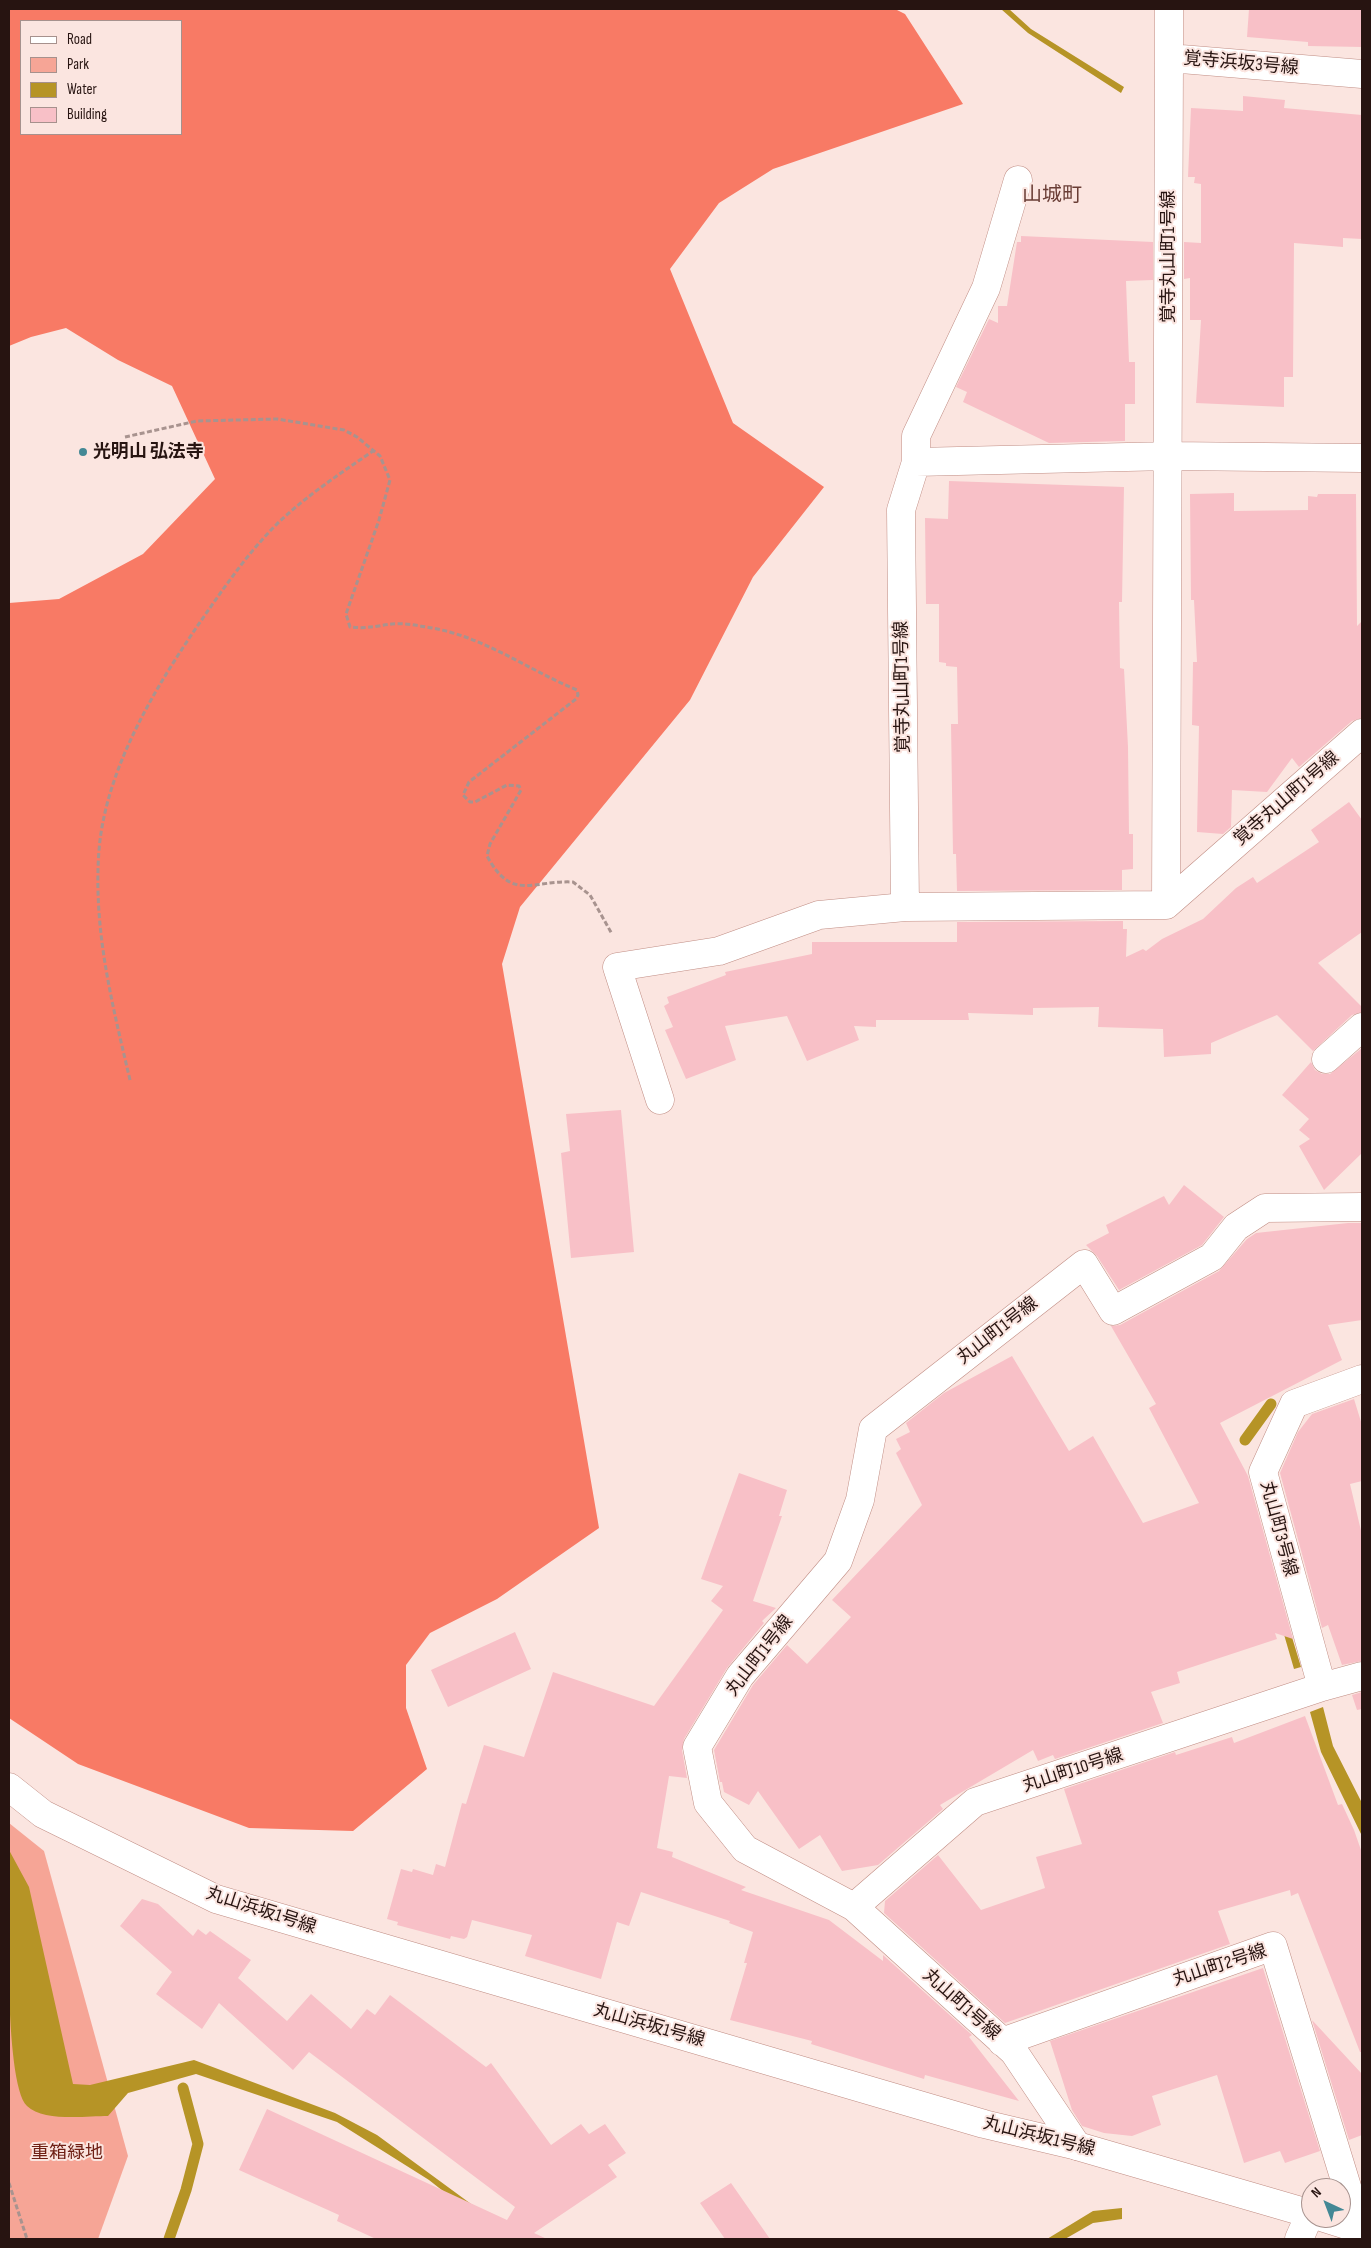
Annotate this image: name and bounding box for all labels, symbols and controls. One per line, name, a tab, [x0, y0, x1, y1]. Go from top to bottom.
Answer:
legend	[20, 20, 182, 135]
text: Road	[67, 30, 92, 49]
street label: 覚寺浜坂3号線	[1183, 48, 1299, 80]
text: Park	[67, 55, 89, 74]
text: Water	[67, 80, 97, 99]
text: Building	[67, 105, 107, 124]
district label: 山城町	[1022, 184, 1082, 208]
street label: 覚寺丸山町1号線	[1158, 191, 1180, 323]
place label: 光明山 弘法寺	[93, 441, 204, 463]
marker: 光明山 弘法寺	[77, 446, 89, 458]
street label: 覚寺丸山町1号線	[891, 621, 915, 753]
street label: 覚寺丸山町1号線	[1230, 747, 1344, 851]
street label: 丸山町1号線	[953, 1293, 1043, 1369]
street label: 丸山町3号線	[1255, 1479, 1301, 1579]
street label: 丸山町1号線	[722, 1611, 798, 1701]
street label: 丸山町10号線	[1020, 1745, 1126, 1797]
street label: 丸山浜坂1号線	[203, 1883, 319, 1939]
street label: 丸山町2号線	[1170, 1941, 1270, 1991]
street label: 丸山町1号線	[918, 1965, 1004, 2045]
street label: 丸山浜坂1号線	[591, 2000, 707, 2052]
street label: 丸山浜坂1号線	[981, 2113, 1097, 2161]
park label: 重箱緑地	[31, 2142, 103, 2164]
north arrow	[1301, 2178, 1351, 2228]
text: N	[1308, 2184, 1325, 2201]

